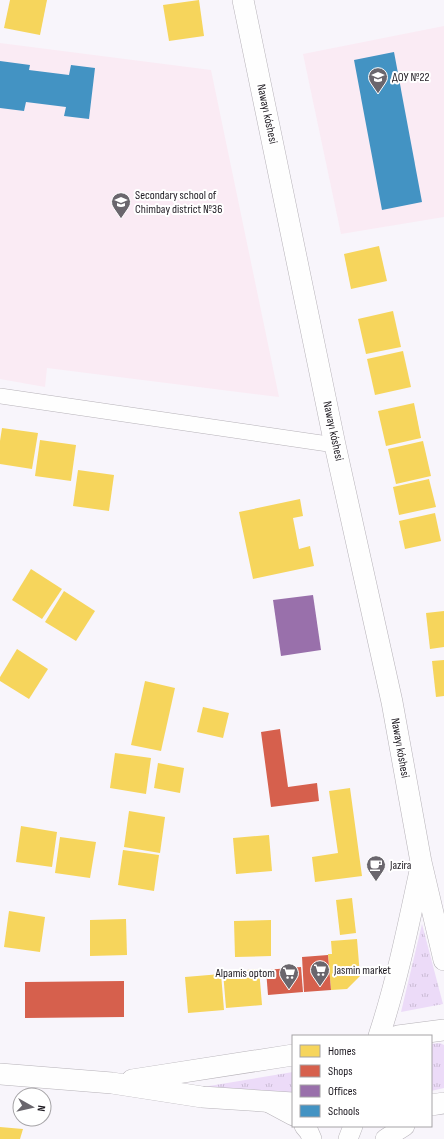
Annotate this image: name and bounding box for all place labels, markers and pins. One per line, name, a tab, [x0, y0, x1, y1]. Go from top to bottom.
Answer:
school or university icon: ДОУ №22	[367, 66, 389, 94]
place label: ДОУ №22	[392, 70, 429, 85]
place label: Secondary school of Chimbay district №36	[135, 188, 222, 217]
school or university icon: Secondary school of Chimbay district №36	[110, 191, 132, 219]
cafe icon: Jazira	[365, 854, 387, 882]
place label: Jazira	[389, 858, 412, 873]
supermarket icon: Jasmin market	[309, 959, 331, 987]
supermarket icon: Alpamis optom	[278, 962, 300, 990]
place label: Jasmin market	[333, 963, 391, 978]
place label: Alpamis optom	[215, 966, 275, 981]

